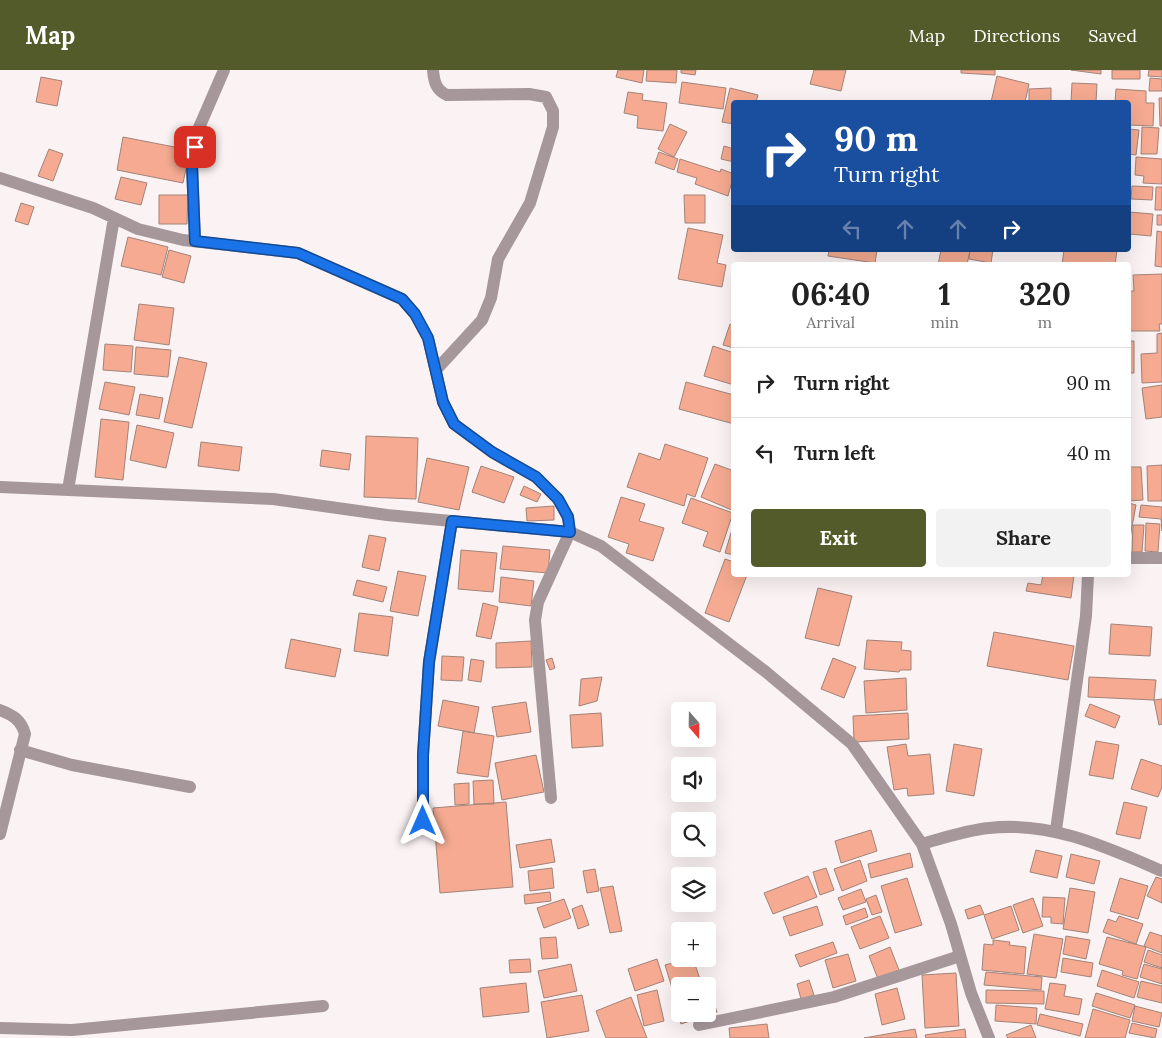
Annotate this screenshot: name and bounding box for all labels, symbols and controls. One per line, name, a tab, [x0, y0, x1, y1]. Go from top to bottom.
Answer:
text: Map	[25, 20, 75, 51]
text: Map	[909, 24, 945, 47]
text: Directions	[973, 24, 1060, 47]
text: Saved	[1088, 24, 1137, 47]
text: 90 m	[834, 116, 918, 161]
icon: right	[751, 120, 816, 185]
pin	[174, 126, 216, 168]
icon: arrive	[181, 133, 209, 161]
text: Turn right	[834, 160, 939, 188]
icon: left	[838, 215, 866, 243]
icon: ahead	[891, 215, 919, 243]
icon: ahead	[944, 215, 972, 243]
icon: right	[997, 215, 1025, 243]
text: 06:40	[791, 275, 870, 313]
text: 1	[939, 275, 951, 313]
text: 320	[1019, 275, 1071, 313]
text: Arrival	[806, 312, 855, 332]
text: min	[930, 312, 959, 332]
text: m	[1038, 312, 1052, 332]
icon: right	[751, 369, 779, 397]
text: Turn right	[794, 371, 890, 395]
text: 90 m	[1066, 371, 1111, 395]
icon: left	[751, 439, 779, 467]
text: Turn left	[794, 441, 875, 465]
text: 40 m	[1067, 441, 1111, 465]
button: Exit	[751, 509, 926, 567]
button: Share	[936, 509, 1111, 567]
north arrow	[671, 702, 716, 748]
map controls	[671, 702, 716, 1022]
button: sound	[671, 757, 716, 802]
position arrow	[396, 794, 448, 846]
button: search	[671, 812, 716, 857]
button: layers	[671, 867, 716, 912]
button: +	[671, 922, 716, 967]
button: −	[671, 977, 716, 1022]

